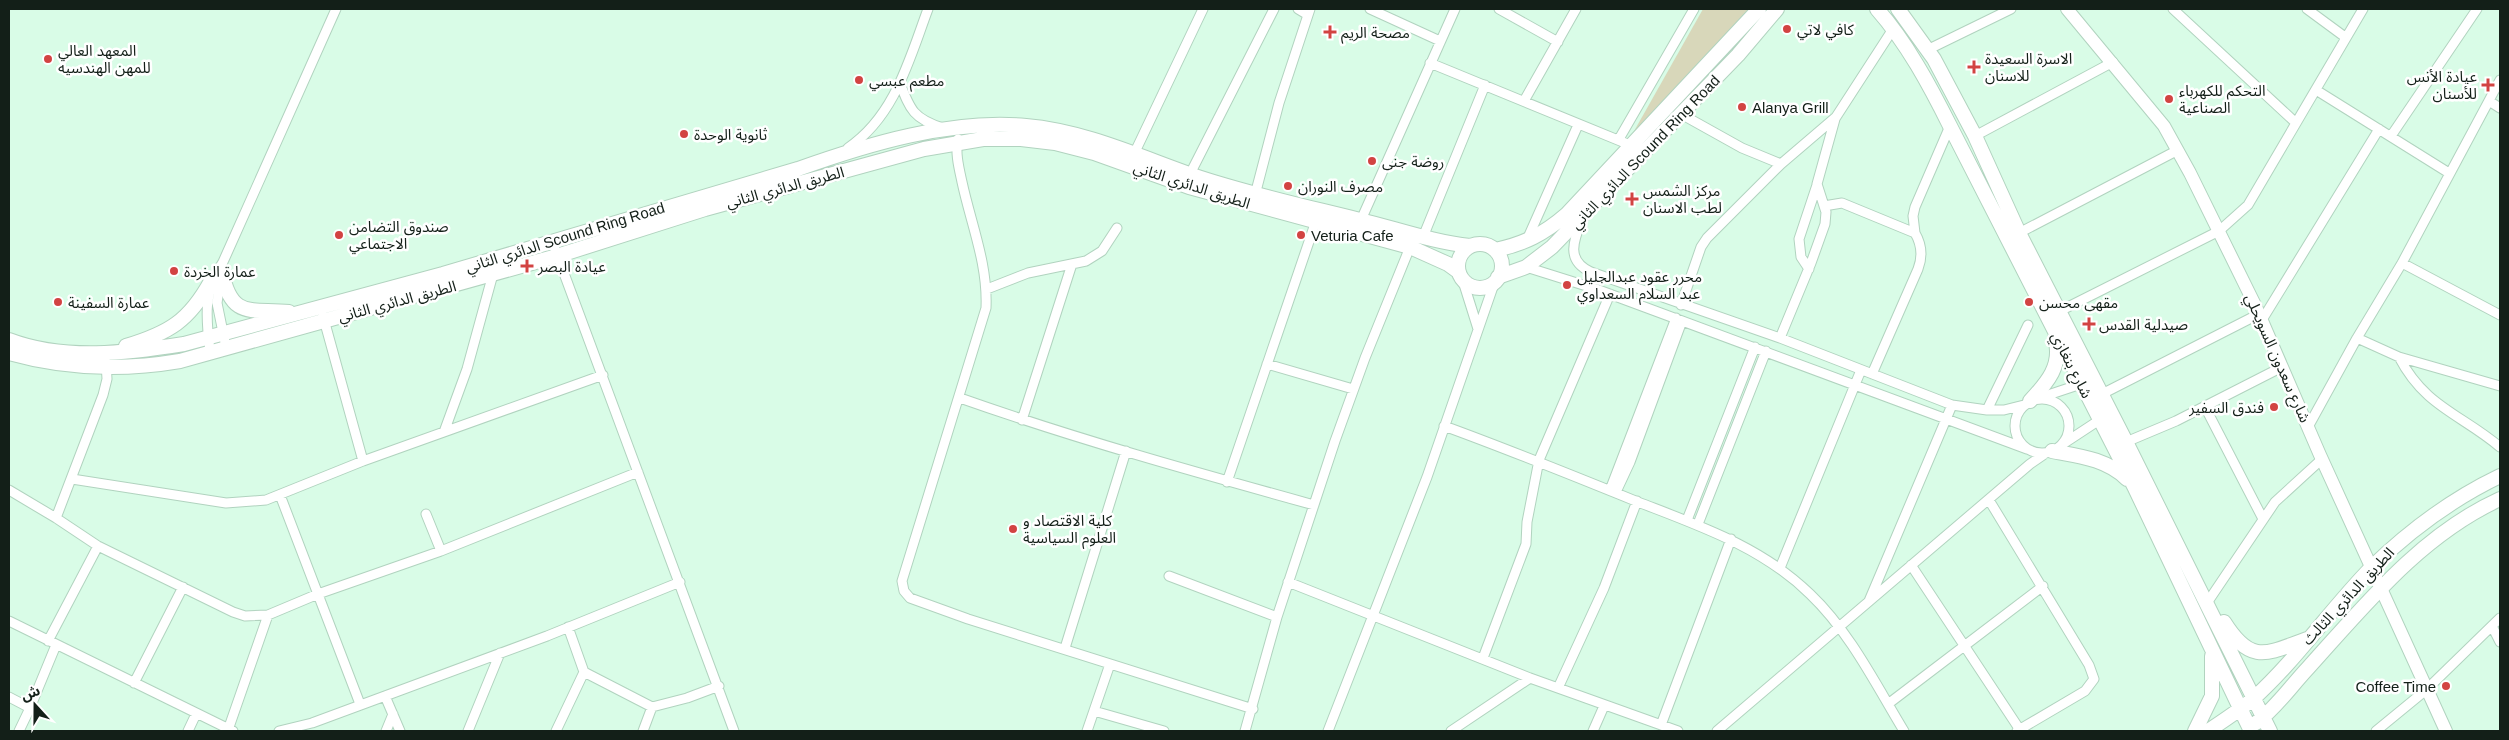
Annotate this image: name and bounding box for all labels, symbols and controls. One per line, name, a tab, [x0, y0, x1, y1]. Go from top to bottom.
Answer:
place label: كافي لاتي	[1797, 21, 1855, 41]
marker: كافي لاتي	[1781, 23, 1793, 35]
place label: مصحة الريم	[1341, 24, 1410, 44]
marker: مصحة الريم	[1323, 25, 1337, 39]
place label: المعهد العالي للمهن الهندسيه	[58, 42, 151, 77]
place label: الاسرة السعيدة للاسنان	[1985, 50, 2072, 85]
marker: المعهد العالي للمهن الهندسيه	[42, 53, 54, 65]
marker: الاسرة السعيدة للاسنان	[1967, 60, 1981, 74]
place label: عيادة الأنس للأسنان	[2407, 68, 2477, 103]
place label: مطعم عبسي	[869, 72, 944, 92]
street label: الدائري الثاني Scound Ring Road	[1567, 72, 1726, 235]
marker: مطعم عبسي	[853, 74, 865, 86]
marker: عيادة الأنس للأسنان	[2481, 78, 2495, 92]
place label: التحكم للكهرباء الصناعية	[2179, 82, 2266, 116]
marker: التحكم للكهرباء الصناعية	[2163, 93, 2175, 105]
place label: Alanya Grill	[1752, 99, 1829, 116]
marker: Alanya Grill	[1736, 101, 1748, 113]
place label: ثانوية الوحدة	[694, 126, 767, 144]
marker: ثانوية الوحدة	[678, 128, 690, 140]
place label: روضة جنى	[1382, 153, 1444, 171]
marker: روضة جنى	[1366, 155, 1378, 167]
street label: الطريق الدائري الثاني	[1131, 158, 1252, 215]
street label: الطريق الدائري الثاني	[724, 163, 847, 214]
place label: مصرف النوران	[1298, 178, 1383, 196]
marker: مصرف النوران	[1282, 180, 1294, 192]
place label: مركز الشمس لطب الاسنان	[1643, 182, 1722, 217]
marker: مركز الشمس لطب الاسنان	[1625, 192, 1639, 206]
street label: الدائري الثاني Scound Ring Road	[463, 199, 668, 279]
place label: صندوق التضامن الاجتماعي	[349, 218, 449, 255]
place label: Veturia Cafe	[1311, 227, 1394, 244]
marker: صندوق التضامن الاجتماعي	[333, 229, 345, 241]
marker: Veturia Cafe	[1295, 229, 1307, 241]
place label: عيادة البصر	[537, 258, 606, 276]
marker: عيادة البصر	[520, 259, 534, 273]
place label: عمارة الخردة	[184, 263, 256, 281]
marker: عمارة الخردة	[168, 265, 180, 277]
place label: محرر عقود عبدالجليل عبد السلام السعداوي	[1577, 268, 1702, 305]
street label: الطريق الدائري الثاني	[336, 277, 459, 328]
marker: محرر عقود عبدالجليل عبد السلام السعداوي	[1561, 279, 1573, 291]
street label: شارع سعدون السويحلي	[2238, 291, 2314, 427]
place label: عمارة السفينة	[68, 294, 150, 312]
place label: مقهى محسن	[2039, 294, 2118, 312]
marker: عمارة السفينة	[52, 296, 64, 308]
marker: مقهى محسن	[2023, 296, 2035, 308]
place label: صيدلية القدس	[2099, 316, 2188, 334]
marker: صيدلية القدس	[2083, 318, 2095, 330]
street label: شارع بنغازي	[2045, 329, 2096, 403]
place label: فندق السفير	[2188, 399, 2264, 417]
marker: فندق السفير	[2268, 401, 2280, 413]
place label: كلية الاقتصاد و العلوم السياسية	[1023, 512, 1116, 549]
marker: كلية الاقتصاد و العلوم السياسية	[1007, 523, 1019, 535]
street label: الطريق الدائري الثالث	[2299, 544, 2400, 650]
place label: Coffee Time	[2355, 678, 2436, 695]
north arrow	[10, 680, 60, 730]
marker: Coffee Time	[2440, 680, 2452, 692]
text: ش	[19, 682, 42, 704]

